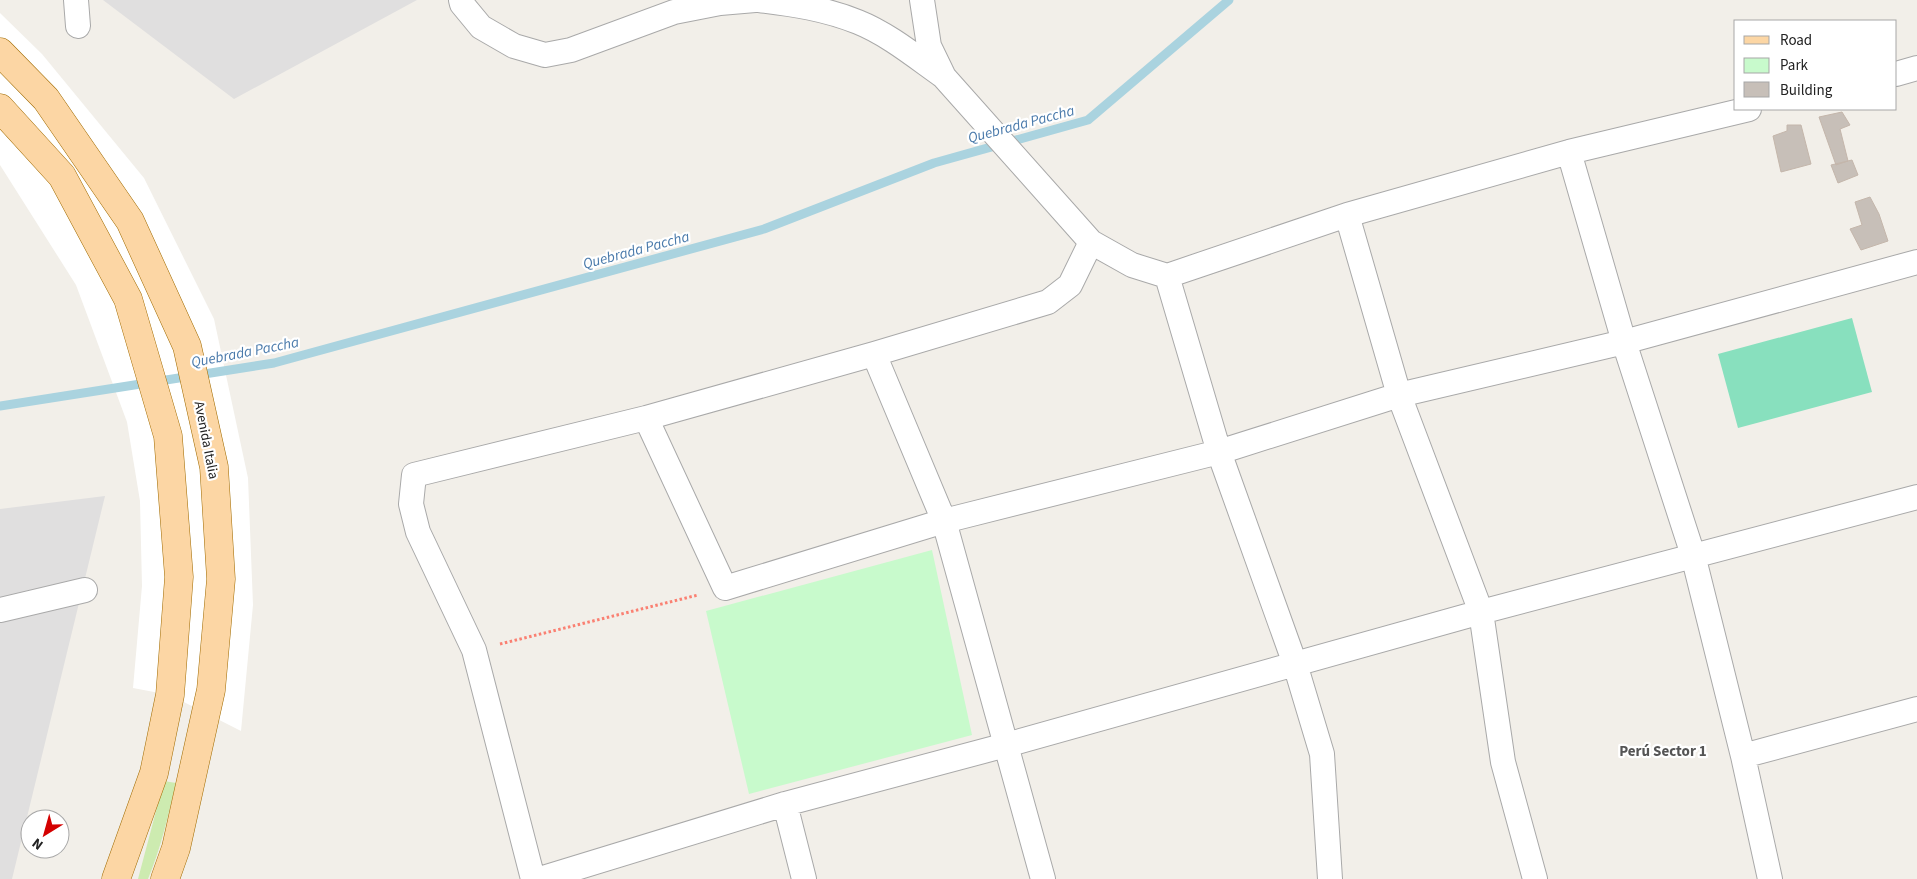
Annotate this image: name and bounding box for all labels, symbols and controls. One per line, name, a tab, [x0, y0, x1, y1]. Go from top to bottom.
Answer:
legend	[1734, 20, 1897, 110]
text: Road	[1780, 30, 1812, 51]
text: Park	[1780, 55, 1809, 76]
text: Building	[1780, 80, 1833, 101]
water label: Quebrada Paccha	[966, 100, 1077, 149]
water label: Quebrada Paccha	[581, 226, 692, 275]
water label: Quebrada Paccha	[189, 332, 301, 373]
street label: Avenida Italia	[189, 400, 223, 481]
district label: Perú Sector 1	[1619, 741, 1707, 762]
north arrow	[20, 809, 70, 859]
text: N	[28, 833, 48, 854]

